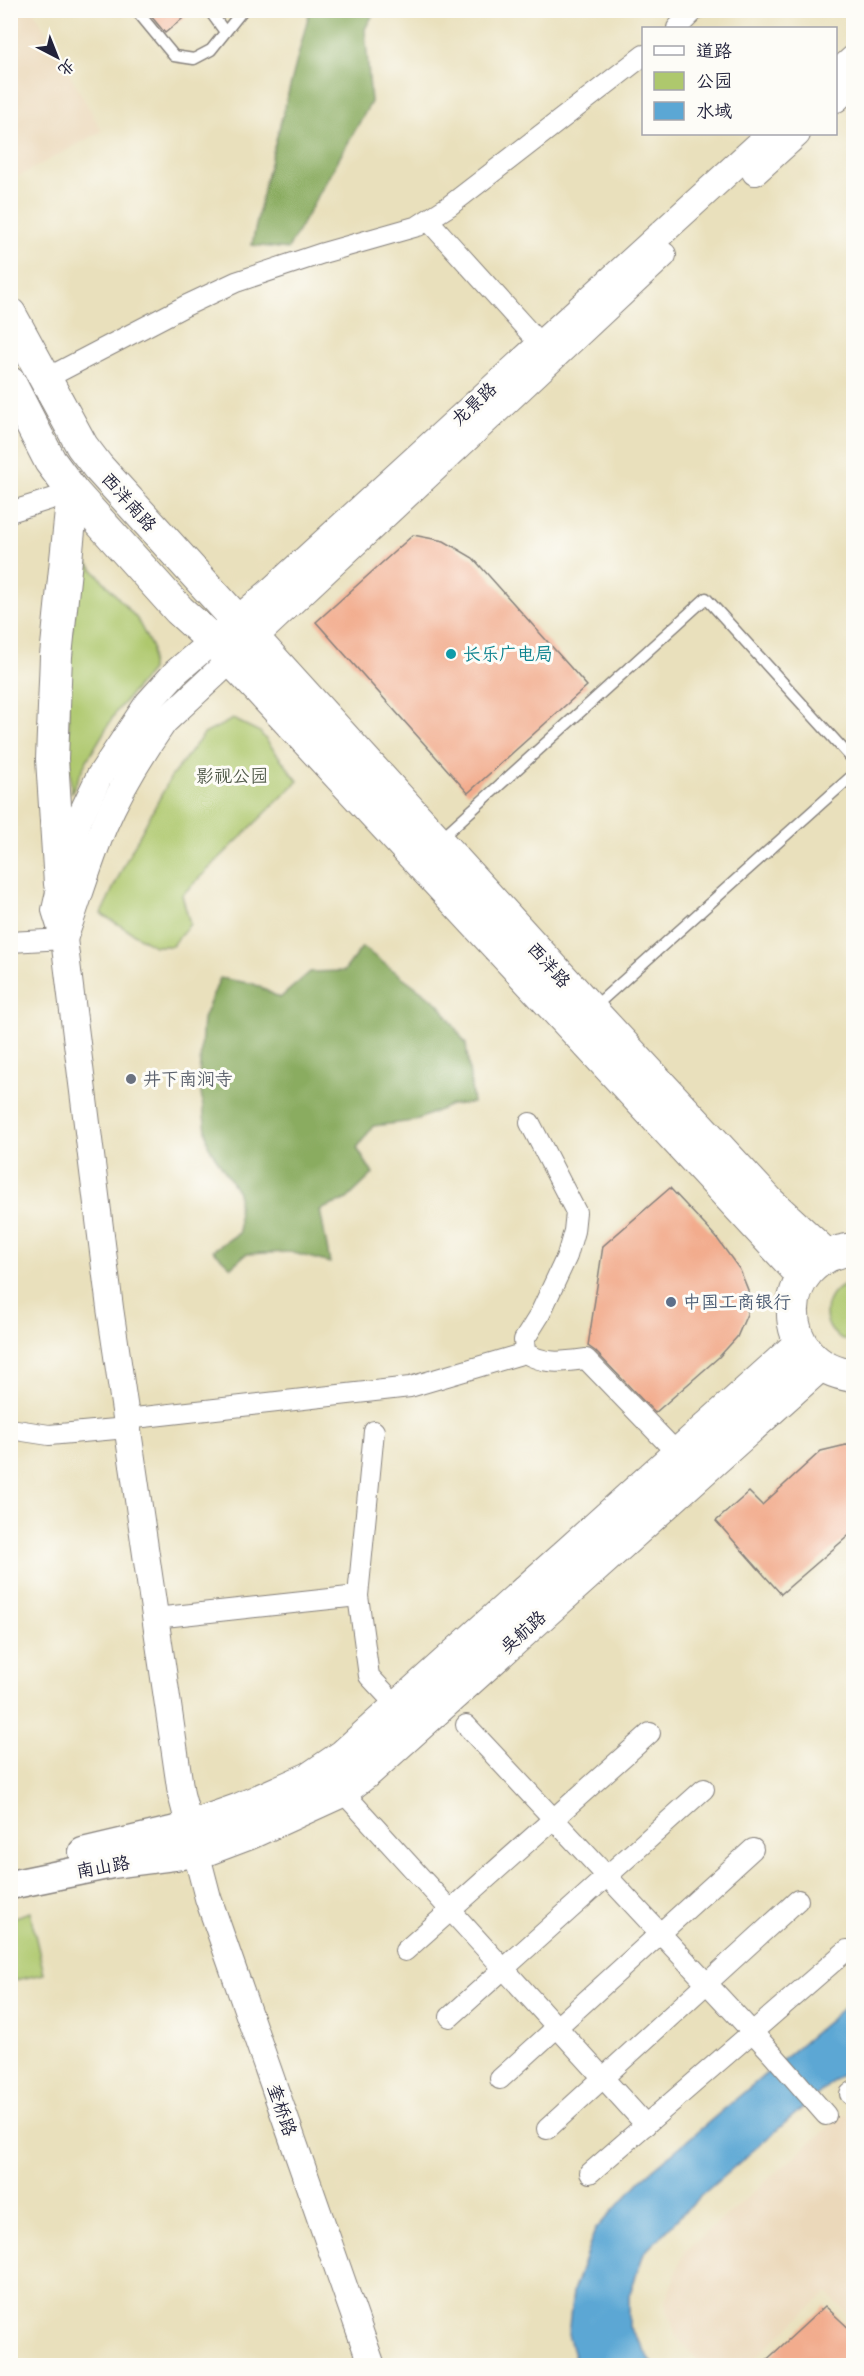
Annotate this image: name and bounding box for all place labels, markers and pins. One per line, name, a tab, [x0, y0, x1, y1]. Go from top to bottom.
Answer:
place label: 长乐广电局	[463, 644, 553, 665]
marker: 长乐广电局	[444, 647, 458, 661]
place label: 井下南涧寺	[143, 1069, 233, 1090]
marker: 井下南涧寺	[124, 1072, 138, 1086]
place label: 中国工商银行	[683, 1292, 791, 1313]
marker: 中国工商银行	[664, 1295, 678, 1309]

